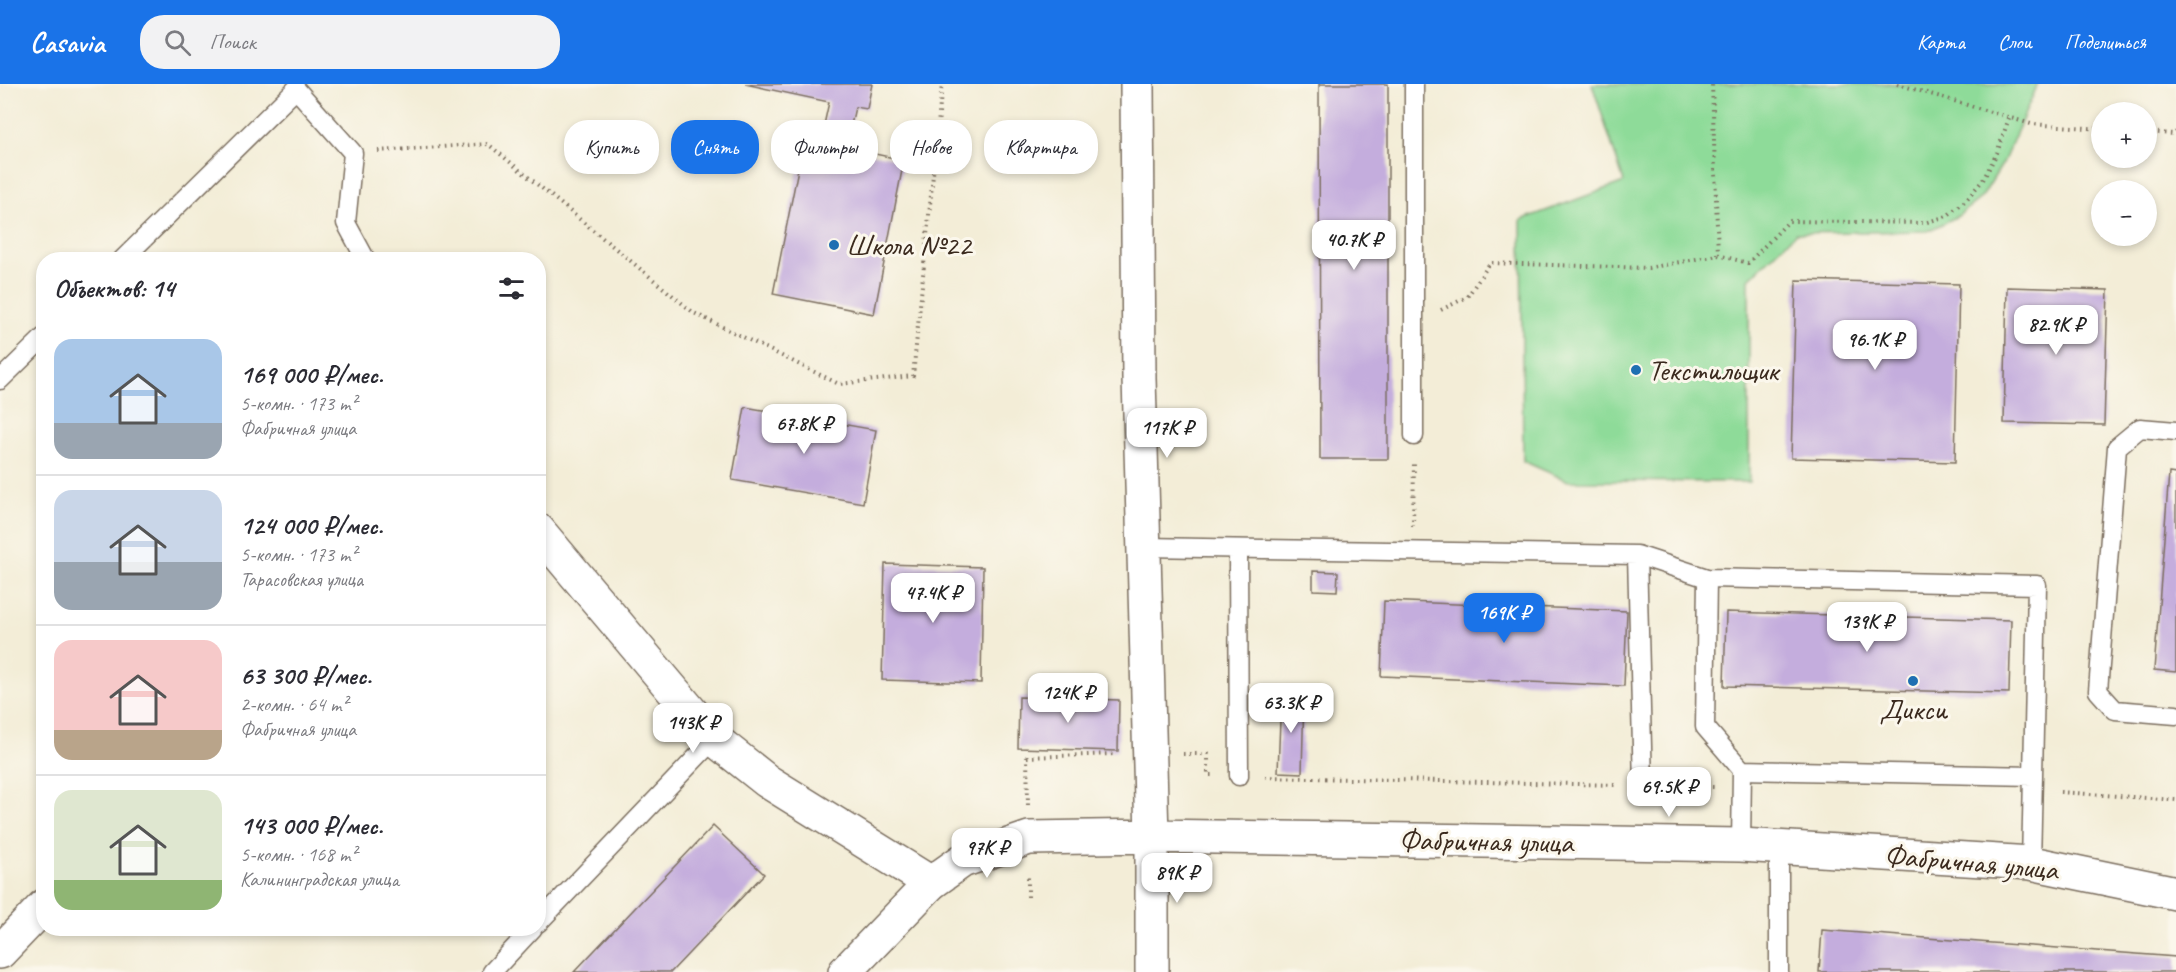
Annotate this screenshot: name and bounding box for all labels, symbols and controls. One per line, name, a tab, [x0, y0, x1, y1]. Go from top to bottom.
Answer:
search box	[140, 15, 560, 69]
text: Casavia	[30, 25, 104, 60]
icon: search	[161, 26, 194, 59]
text: Поиск	[209, 28, 256, 56]
text: Карта	[1917, 29, 1965, 55]
text: Слои	[1998, 29, 2032, 55]
text: Поделиться	[2065, 29, 2146, 55]
map controls	[2091, 102, 2157, 246]
button: +	[2091, 102, 2157, 168]
chip: Купить	[564, 120, 659, 174]
chip: Снять	[671, 120, 759, 174]
chip: Фильтры	[771, 120, 878, 174]
chip: Новое	[890, 120, 972, 174]
chip: Квартира	[984, 120, 1098, 174]
button: −	[2091, 180, 2157, 246]
pin: 40.7K ₽	[1299, 220, 1409, 271]
place label: Школа №22	[846, 226, 974, 264]
text: 40.7K ₽	[1326, 227, 1382, 252]
marker: Школа №22	[827, 238, 841, 252]
text: Объектов: 14	[54, 272, 174, 305]
icon: filters	[495, 272, 528, 305]
pin: 82.9K ₽	[2001, 305, 2111, 356]
text: 82.9K ₽	[2028, 312, 2084, 337]
pin: 96.1K ₽	[1820, 320, 1930, 371]
text: 96.1K ₽	[1847, 327, 1903, 352]
place label: Текстильщик	[1648, 351, 1781, 389]
text: 169 000 ₽/мес.	[240, 358, 383, 391]
icon: home	[102, 363, 174, 435]
marker: Текстильщик	[1629, 363, 1643, 377]
text: 5-комн. · 173 m²	[240, 391, 357, 416]
pin: 67.8K ₽	[749, 404, 859, 455]
pin: 117K ₽	[1118, 408, 1216, 459]
text: 67.8K ₽	[776, 411, 832, 436]
text: 117K ₽	[1141, 415, 1193, 440]
text: Фабричная улица	[240, 416, 356, 441]
text: 124 000 ₽/мес.	[240, 509, 383, 542]
icon: home	[102, 514, 174, 586]
text: 5-комн. · 173 m²	[240, 542, 357, 567]
text: Тарасовская улица	[240, 567, 363, 592]
pin: 47.4K ₽	[878, 573, 988, 624]
text: 47.4K ₽	[905, 580, 961, 605]
pin: 169K ₽	[1455, 593, 1553, 644]
text: 169K ₽	[1478, 600, 1530, 625]
pin: 139K ₽	[1818, 602, 1916, 653]
text: 139K ₽	[1841, 609, 1893, 634]
text: 63 300 ₽/мес.	[240, 659, 371, 692]
icon: home	[102, 664, 174, 736]
pin: 124K ₽	[1019, 673, 1117, 724]
marker: Дикси	[1906, 674, 1920, 688]
text: 124K ₽	[1042, 680, 1094, 705]
pin: 63.3K ₽	[1236, 683, 1346, 734]
text: 63.3K ₽	[1263, 690, 1319, 715]
place label: Дикси	[1879, 690, 1948, 728]
text: 2-комн. · 64 m²	[240, 692, 348, 717]
pin: 143K ₽	[644, 703, 742, 754]
text: 143K ₽	[667, 710, 719, 735]
text: Фабричная улица	[240, 717, 356, 742]
pin: 69.5K ₽	[1614, 767, 1724, 818]
text: 69.5K ₽	[1641, 774, 1697, 799]
text: 143 000 ₽/мес.	[240, 809, 383, 842]
icon: home	[102, 814, 174, 886]
street label: Фабричная улица	[1399, 820, 1575, 862]
pin: 97K ₽	[945, 828, 1029, 879]
text: 97K ₽	[965, 835, 1009, 860]
street label: Фабричная улица	[1883, 835, 2061, 889]
text: 5-комн. · 168 m²	[240, 842, 357, 867]
pin: 89K ₽	[1135, 853, 1219, 904]
text: 89K ₽	[1155, 860, 1199, 885]
text: Калининградская улица	[240, 867, 399, 892]

